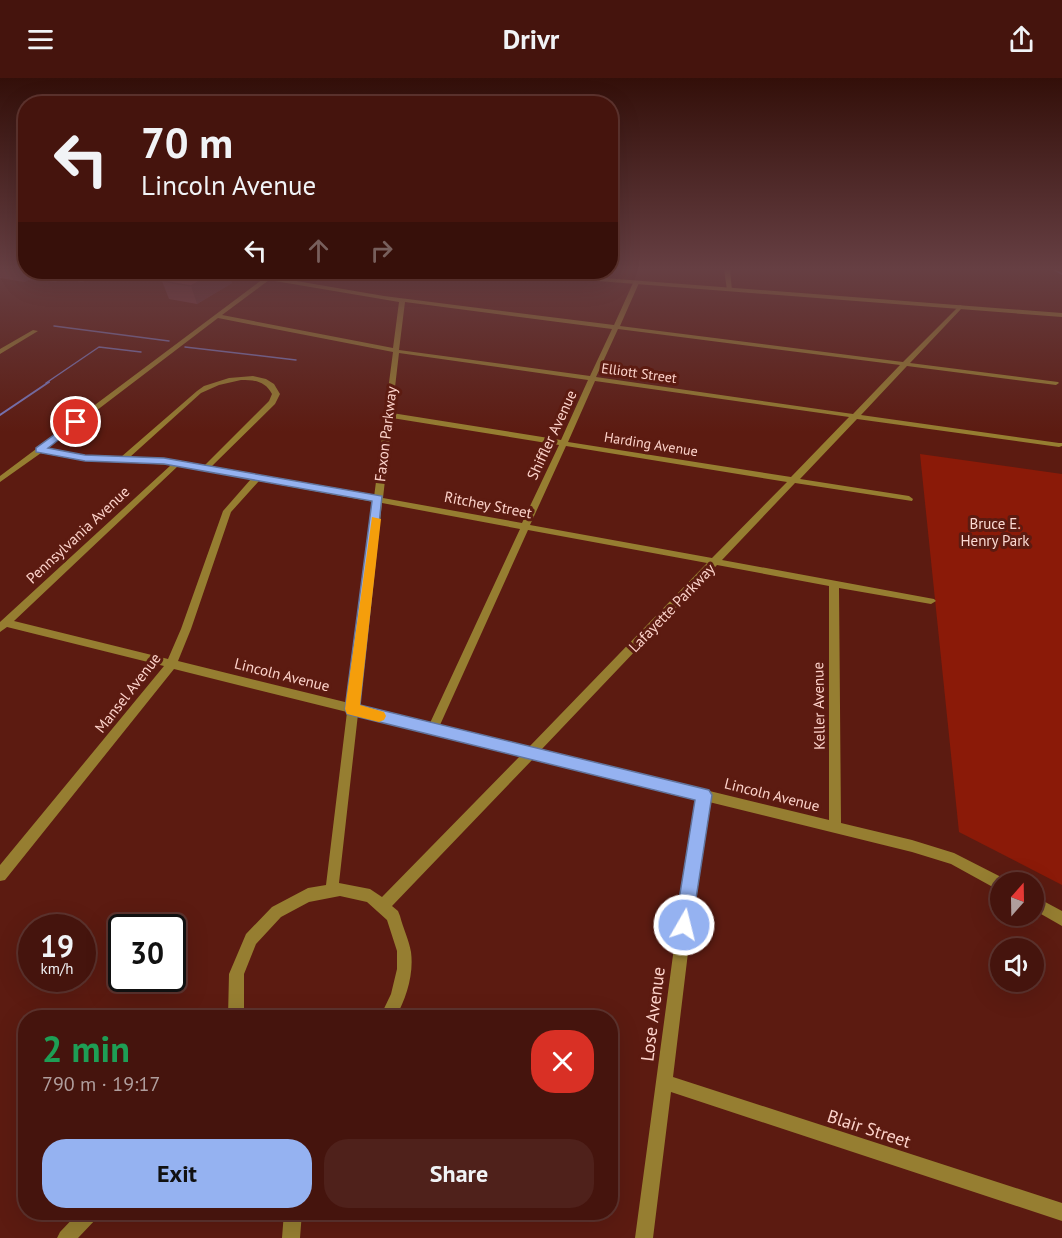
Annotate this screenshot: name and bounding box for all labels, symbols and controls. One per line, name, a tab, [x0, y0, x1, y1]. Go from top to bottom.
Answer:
text: Drivr	[503, 22, 559, 56]
icon: menu	[24, 23, 57, 56]
icon: share	[1005, 23, 1038, 56]
text: 70 m	[141, 115, 233, 170]
icon: left	[42, 120, 120, 198]
text: Lincoln Avenue	[141, 168, 316, 202]
icon: left	[239, 234, 272, 267]
icon: ahead	[302, 234, 335, 267]
icon: right	[365, 234, 398, 267]
street label: Elliott Street	[600, 359, 678, 387]
street label: Faxon Parkway	[370, 385, 401, 483]
street label: Shiffler Avenue	[522, 387, 581, 483]
pin	[50, 396, 101, 447]
icon: arrive	[59, 405, 92, 438]
street label: Harding Avenue	[603, 428, 699, 460]
street label: Pennsylvania Avenue	[22, 482, 133, 587]
street label: Ritchey Street	[443, 487, 534, 522]
park label: Bruce E. Henry Park	[960, 514, 1030, 550]
street label: Lafayette Parkway	[624, 559, 719, 656]
street label: Mansel Avenue	[91, 649, 165, 736]
street label: Lincoln Avenue	[233, 654, 332, 696]
street label: Keller Avenue	[808, 662, 829, 750]
street label: Lincoln Avenue	[723, 774, 822, 816]
north arrow	[990, 872, 1044, 926]
map controls	[990, 872, 1044, 992]
position arrow	[652, 893, 716, 957]
speed limit sign: 30	[108, 914, 186, 992]
text: 19	[40, 926, 74, 965]
button: sound	[990, 938, 1044, 992]
text: km/h	[41, 959, 73, 978]
street label: Lose Avenue	[635, 965, 670, 1063]
text: 2 min	[42, 1025, 130, 1072]
button: close	[531, 1030, 594, 1093]
text: 790 m · 19:17	[42, 1071, 160, 1097]
street label: Blair Street	[825, 1104, 914, 1153]
button: Exit	[42, 1139, 312, 1208]
button: Share	[324, 1139, 594, 1208]

